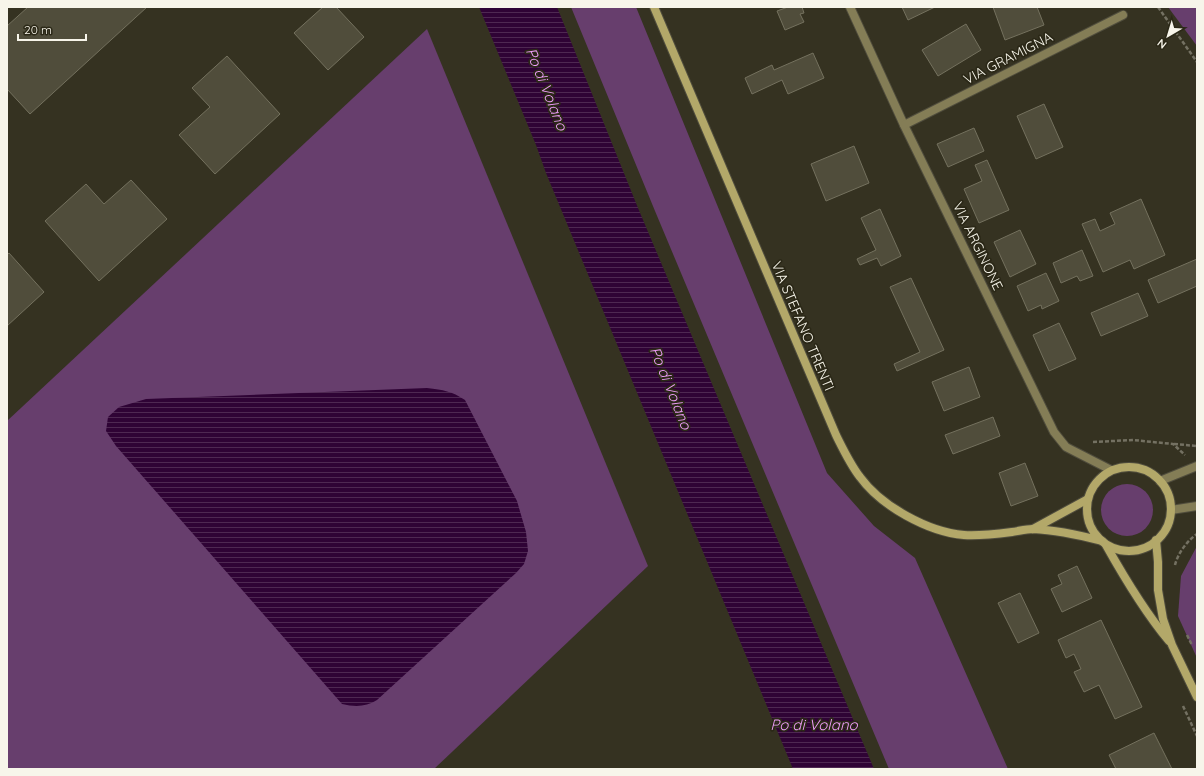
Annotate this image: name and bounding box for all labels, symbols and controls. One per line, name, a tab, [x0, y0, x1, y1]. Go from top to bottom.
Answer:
scale bar	[18, 16, 86, 42]
north arrow	[1148, 16, 1188, 56]
text: 20 m	[24, 22, 52, 37]
street label: VIA GRAMIGNA	[960, 28, 1056, 88]
text: N	[1154, 36, 1169, 52]
water label: Po di Volano	[522, 45, 573, 134]
street label: VIA ARGINONE	[949, 199, 1007, 293]
street label: VIA STEFANO TRENTI	[768, 258, 838, 394]
water label: Po di Volano	[646, 344, 697, 433]
water label: Po di Volano	[770, 715, 859, 734]

